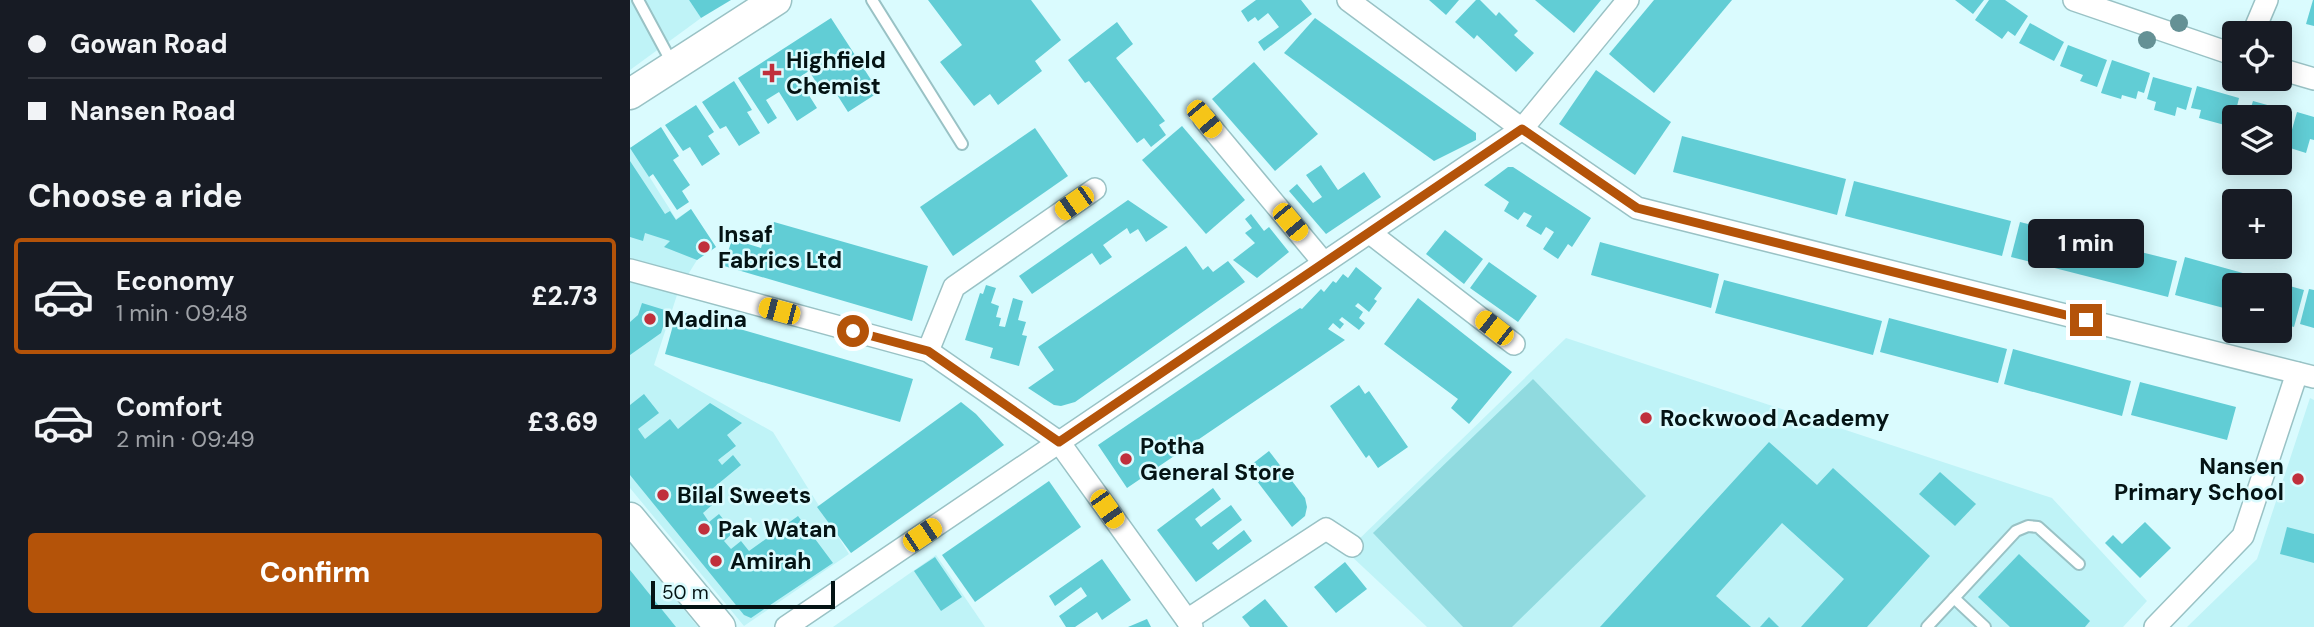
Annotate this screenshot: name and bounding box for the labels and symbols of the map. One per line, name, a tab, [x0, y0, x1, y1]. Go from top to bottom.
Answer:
place label: Highfield Chemist	[786, 45, 886, 101]
marker: Highfield Chemist	[764, 65, 780, 81]
car	[1183, 96, 1226, 142]
car	[1051, 182, 1098, 224]
car	[1269, 199, 1312, 245]
callout: 1 min	[2028, 218, 2144, 268]
place label: Insaf Fabrics Ltd	[718, 219, 842, 275]
marker: Insaf Fabrics Ltd	[696, 239, 712, 255]
car	[756, 295, 803, 327]
place label: Madina	[664, 304, 747, 334]
route end	[2070, 304, 2102, 336]
car	[1471, 307, 1518, 349]
marker: Madina	[642, 311, 658, 327]
route start	[837, 315, 869, 347]
place label: Rockwood Academy	[1660, 403, 1889, 433]
marker: Rockwood Academy	[1638, 410, 1654, 426]
place label: Potha General Store	[1140, 431, 1295, 487]
marker: Potha General Store	[1118, 451, 1134, 467]
place label: Nansen Primary School	[2114, 451, 2284, 507]
marker: Nansen Primary School	[2290, 471, 2306, 487]
place label: Bilal Sweets	[677, 480, 811, 510]
car	[1087, 486, 1128, 532]
marker: Bilal Sweets	[655, 487, 671, 503]
place label: Pak Watan	[718, 514, 837, 544]
car	[899, 515, 946, 555]
marker: Pak Watan	[696, 521, 712, 537]
place label: Amirah	[730, 546, 811, 576]
marker: Amirah	[708, 553, 724, 569]
scale bar	[651, 578, 835, 610]

